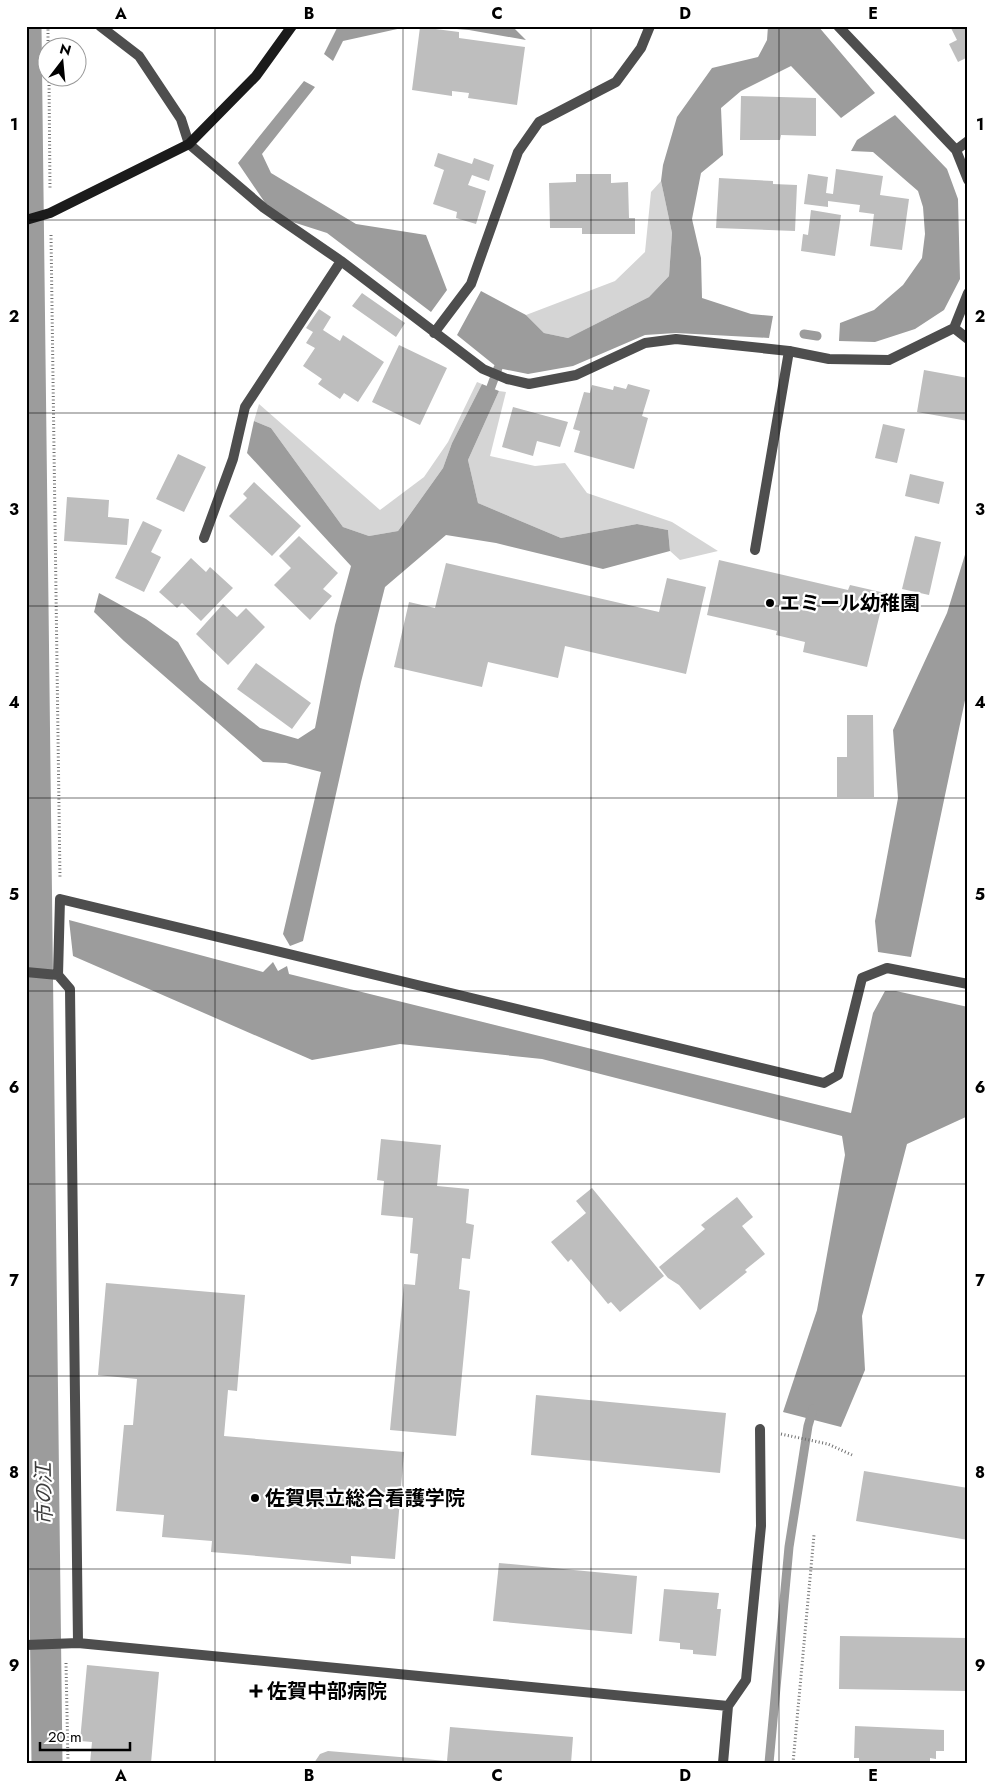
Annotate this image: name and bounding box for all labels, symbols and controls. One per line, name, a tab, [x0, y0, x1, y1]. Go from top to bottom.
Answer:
text: A	[114, 2, 127, 25]
text: B	[304, 2, 314, 25]
text: C	[491, 2, 503, 25]
text: D	[679, 2, 691, 25]
text: E	[868, 2, 878, 25]
north arrow	[38, 38, 88, 88]
text: N	[57, 38, 74, 61]
text: 1	[10, 113, 18, 136]
text: 1	[976, 113, 984, 136]
text: 2	[9, 305, 19, 328]
text: 2	[975, 305, 985, 328]
text: 3	[9, 498, 19, 521]
text: 3	[975, 498, 985, 521]
place label: エミール幼稚園	[780, 589, 920, 618]
marker: エミール幼稚園	[764, 597, 776, 609]
text: 4	[8, 691, 20, 714]
text: 4	[974, 691, 986, 714]
text: 5	[9, 883, 19, 906]
text: 5	[975, 883, 985, 906]
text: 6	[9, 1076, 19, 1099]
text: 6	[975, 1076, 985, 1099]
text: 7	[9, 1269, 19, 1292]
text: 7	[975, 1269, 985, 1292]
water label: 市の江	[28, 1460, 60, 1526]
text: 8	[9, 1461, 19, 1484]
text: 8	[975, 1461, 985, 1484]
place label: 佐賀県立総合看護学院	[265, 1484, 465, 1513]
marker: 佐賀県立総合看護学院	[249, 1492, 261, 1504]
text: 9	[9, 1654, 19, 1677]
text: 9	[975, 1654, 985, 1677]
place label: 佐賀中部病院	[267, 1677, 387, 1706]
marker: 佐賀中部病院	[249, 1684, 263, 1698]
scale bar	[40, 1719, 130, 1751]
text: 20 m	[48, 1726, 82, 1748]
text: A	[114, 1764, 127, 1787]
text: B	[304, 1764, 314, 1787]
text: C	[491, 1764, 503, 1787]
text: D	[679, 1764, 691, 1787]
text: E	[868, 1764, 878, 1787]

